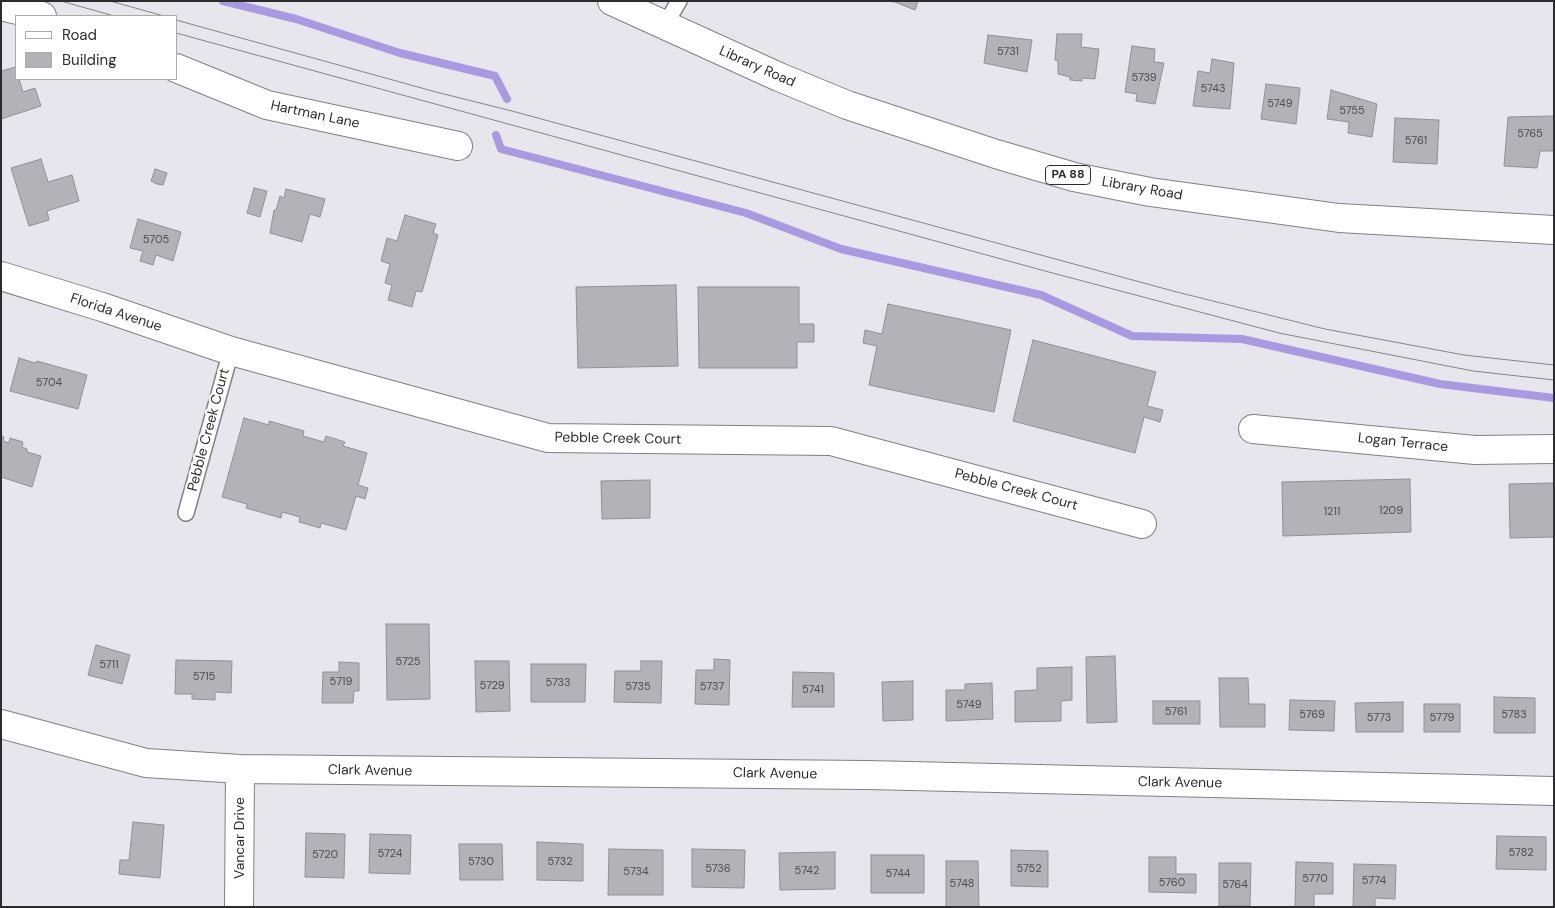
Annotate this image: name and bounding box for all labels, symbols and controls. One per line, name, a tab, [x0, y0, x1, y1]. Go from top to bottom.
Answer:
legend	[15, 15, 178, 80]
text: Road	[62, 25, 97, 45]
street label: Library Road	[716, 43, 798, 91]
house number: 5731	[997, 45, 1019, 59]
text: Building	[62, 50, 117, 70]
house number: 5739	[1131, 71, 1157, 85]
house number: 5743	[1201, 82, 1225, 96]
street label: Hartman Lane	[269, 97, 361, 133]
house number: 5749	[1267, 97, 1293, 111]
house number: 5755	[1339, 104, 1365, 118]
house number: 5765	[1517, 127, 1543, 141]
house number: 5761	[1405, 134, 1427, 148]
road number: PA 88	[1046, 166, 1090, 184]
street label: Library Road	[1100, 174, 1184, 204]
house number: 5705	[143, 233, 169, 247]
street label: Florida Avenue	[68, 290, 164, 336]
street label: Pebble Creek Court	[184, 367, 234, 493]
house number: 5704	[36, 376, 62, 390]
street label: Pebble Creek Court	[555, 429, 681, 449]
street label: Logan Terrace	[1357, 430, 1449, 456]
street label: Pebble Creek Court	[953, 465, 1079, 515]
house number: 1209	[1379, 504, 1403, 518]
house number: 1211	[1324, 505, 1340, 519]
house number: 5725	[395, 655, 421, 669]
house number: 5711	[99, 658, 119, 672]
house number: 5715	[193, 670, 215, 684]
house number: 5719	[330, 675, 352, 689]
house number: 5733	[545, 676, 571, 690]
house number: 5729	[479, 679, 505, 693]
house number: 5735	[625, 680, 651, 694]
house number: 5737	[700, 680, 724, 694]
house number: 5741	[802, 683, 824, 697]
house number: 5749	[956, 698, 982, 712]
house number: 5761	[1165, 705, 1187, 719]
house number: 5769	[1299, 708, 1325, 722]
house number: 5783	[1501, 708, 1527, 722]
house number: 5773	[1367, 711, 1391, 725]
house number: 5779	[1430, 711, 1454, 725]
street label: Clark Avenue	[328, 762, 412, 780]
street label: Clark Avenue	[733, 765, 817, 783]
street label: Clark Avenue	[1138, 774, 1222, 792]
street label: Vancar Drive	[232, 797, 248, 879]
house number: 5782	[1508, 846, 1534, 860]
house number: 5724	[378, 847, 402, 861]
house number: 5720	[312, 848, 338, 862]
house number: 5730	[468, 855, 494, 869]
house number: 5732	[548, 855, 572, 869]
house number: 5736	[705, 862, 731, 876]
house number: 5752	[1017, 862, 1041, 876]
house number: 5742	[795, 864, 819, 878]
house number: 5734	[623, 865, 649, 879]
house number: 5744	[885, 867, 911, 881]
house number: 5770	[1302, 872, 1328, 886]
house number: 5774	[1362, 874, 1386, 888]
house number: 5760	[1159, 876, 1185, 890]
house number: 5748	[949, 877, 975, 891]
house number: 5764	[1222, 878, 1248, 892]

